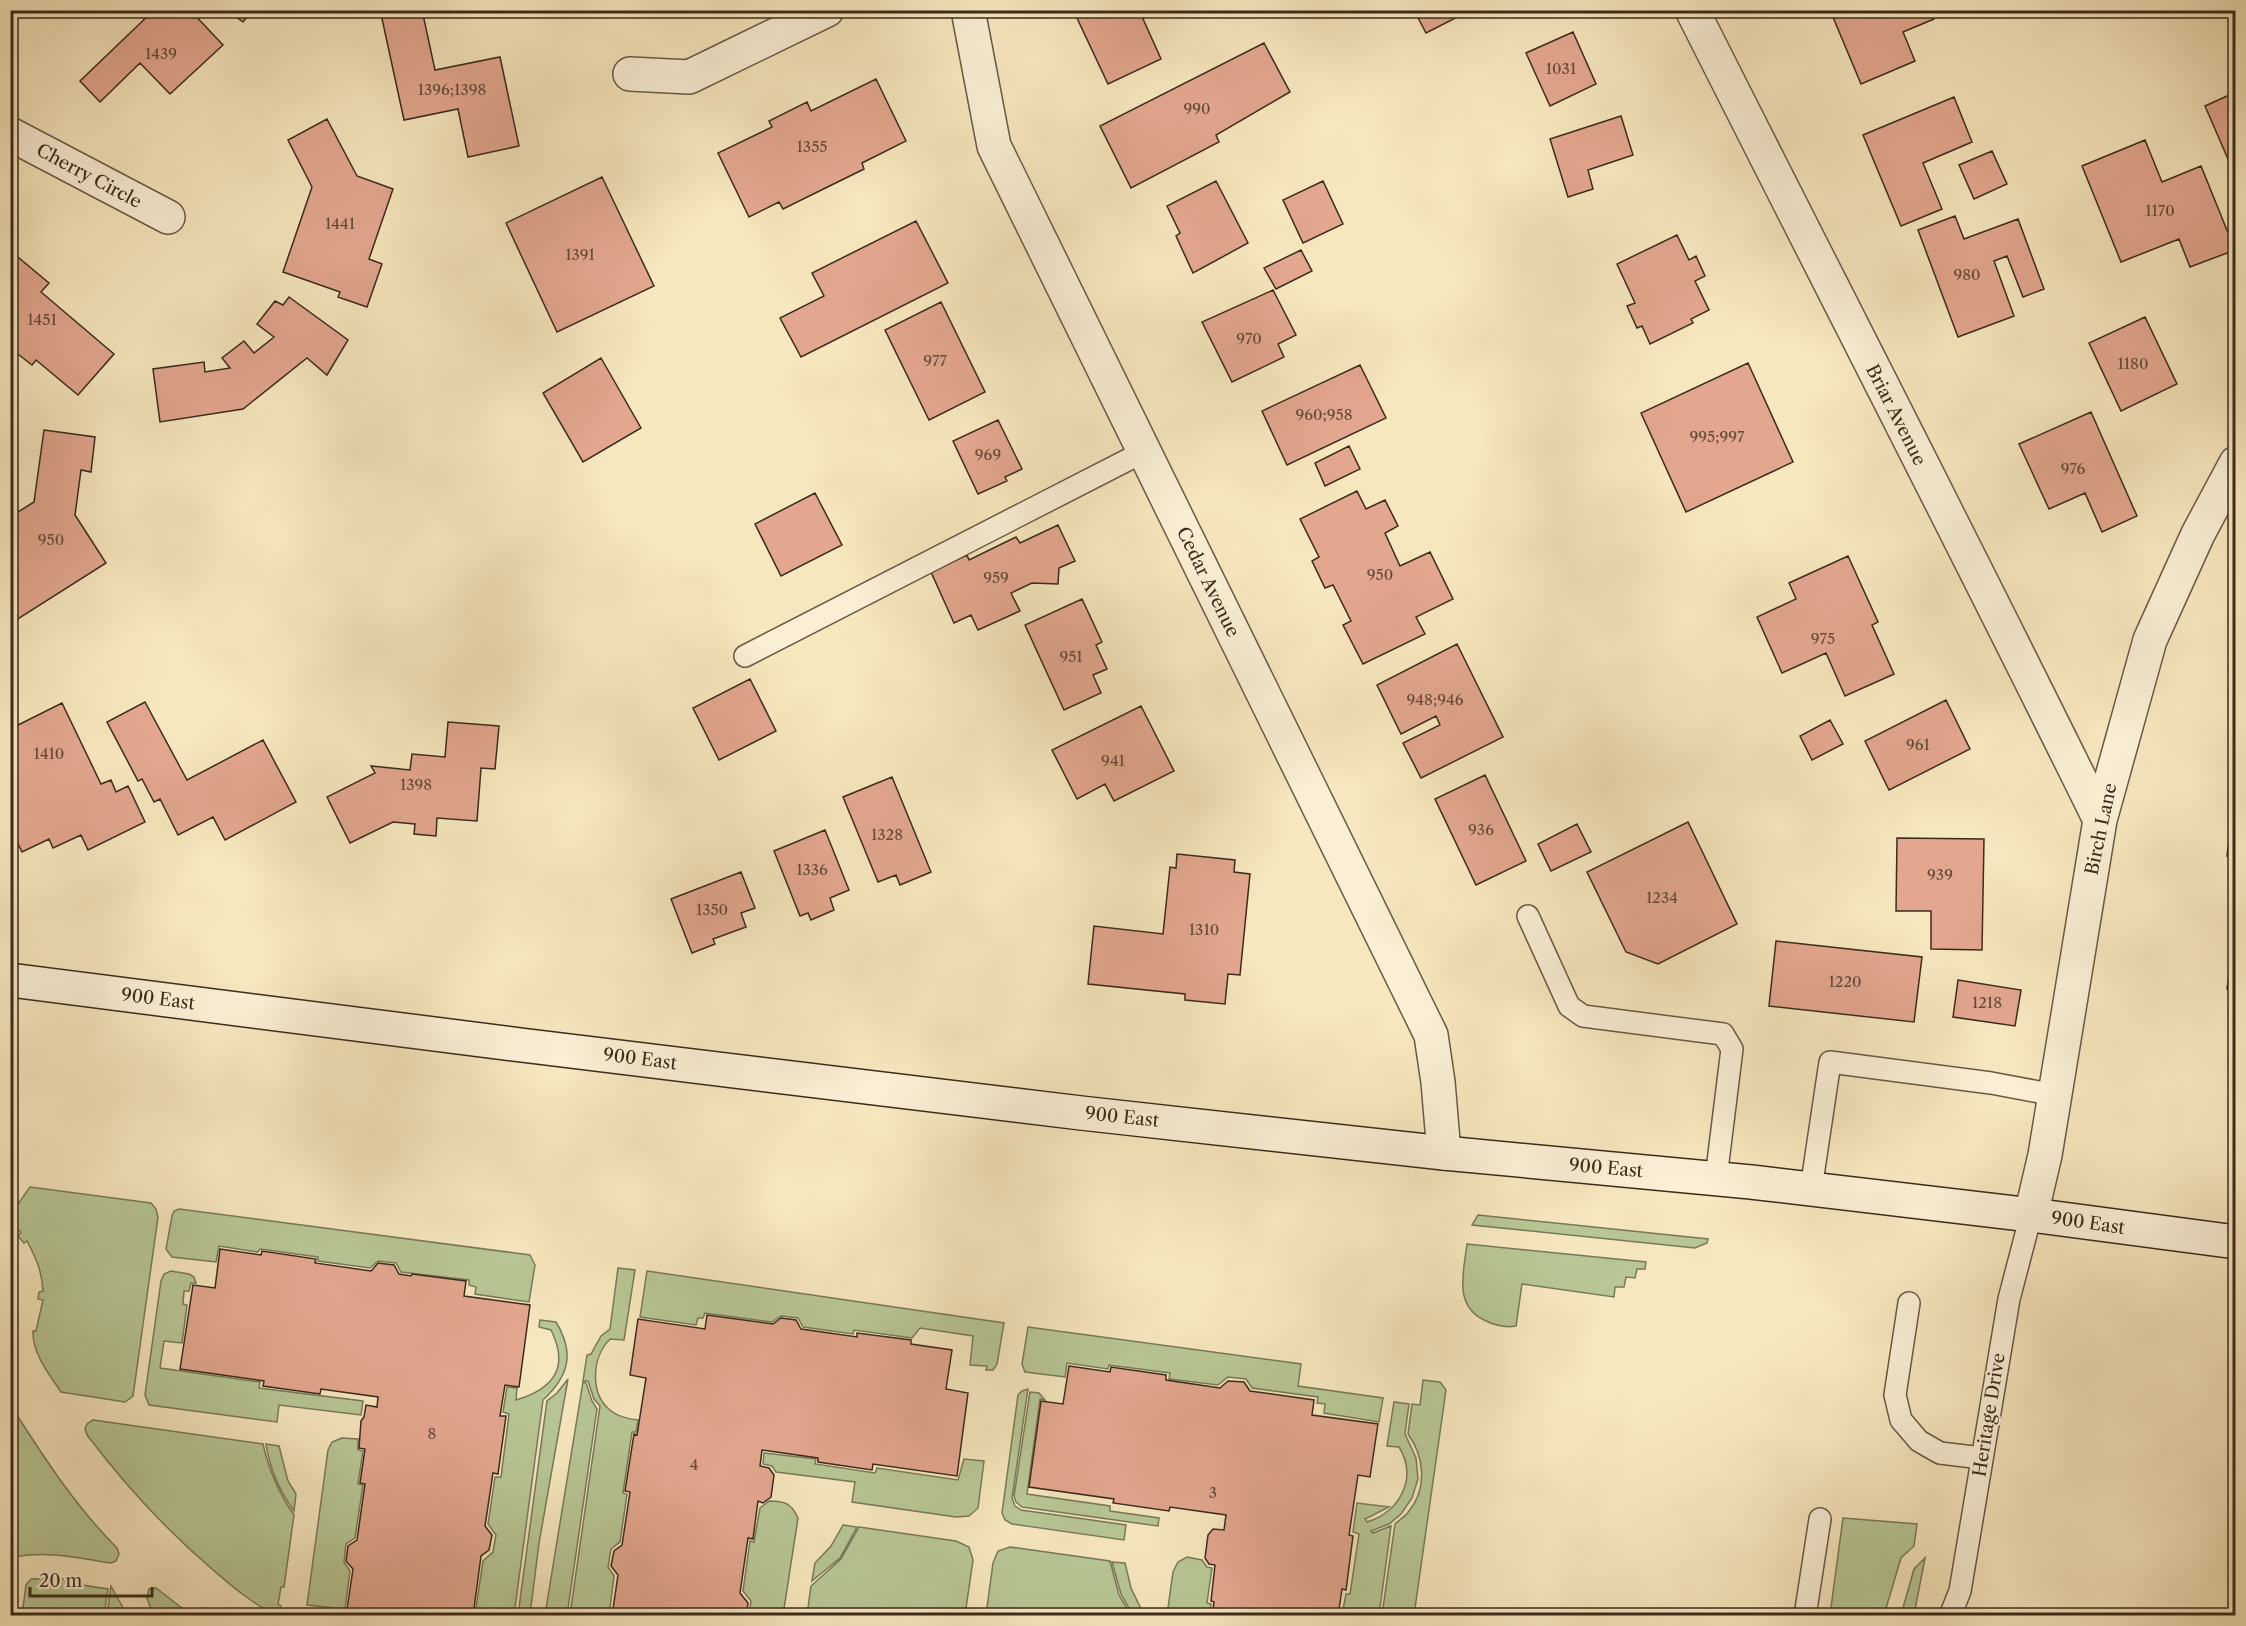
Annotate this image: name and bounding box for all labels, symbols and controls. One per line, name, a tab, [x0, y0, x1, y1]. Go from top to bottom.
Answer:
house number: 1439	[145, 44, 177, 63]
house number: 1031	[1546, 59, 1577, 78]
house number: 1396;1398	[418, 80, 486, 99]
house number: 990	[1183, 99, 1211, 118]
house number: 1355	[797, 137, 827, 156]
street label: Cherry Circle	[33, 139, 145, 213]
house number: 1170	[2145, 201, 2175, 220]
house number: 1441	[325, 214, 356, 233]
house number: 1391	[565, 245, 596, 264]
house number: 980	[1953, 265, 1981, 284]
house number: 1451	[27, 310, 57, 329]
house number: 970	[1236, 329, 1262, 348]
house number: 977	[923, 351, 947, 370]
house number: 1180	[2117, 354, 2149, 373]
street label: Briar Avenue	[1861, 361, 1931, 469]
house number: 960;958	[1295, 405, 1353, 424]
house number: 995;997	[1690, 427, 1745, 446]
house number: 969	[975, 445, 1001, 464]
house number: 976	[2061, 459, 2086, 478]
street label: Cedar Avenue	[1172, 523, 1244, 641]
house number: 950	[38, 530, 64, 549]
house number: 950	[1367, 565, 1393, 584]
house number: 959	[983, 568, 1009, 587]
house number: 975	[1811, 629, 1835, 648]
house number: 951	[1059, 647, 1083, 666]
house number: 948;946	[1407, 690, 1464, 709]
house number: 961	[1906, 735, 1931, 754]
house number: 1410	[34, 744, 64, 763]
house number: 941	[1101, 751, 1126, 770]
house number: 1398	[400, 775, 432, 794]
street label: Birch Lane	[2081, 781, 2121, 877]
house number: 936	[1468, 820, 1494, 839]
house number: 1328	[871, 825, 903, 844]
house number: 1336	[796, 860, 828, 879]
house number: 939	[1927, 865, 1953, 884]
house number: 1234	[1646, 888, 1678, 907]
house number: 1350	[696, 900, 728, 919]
house number: 1310	[1189, 920, 1219, 939]
house number: 1220	[1828, 972, 1862, 991]
street label: 900 East	[120, 984, 197, 1015]
house number: 1218	[1972, 993, 2002, 1012]
street label: 900 East	[602, 1044, 679, 1075]
street label: 900 East	[1084, 1102, 1161, 1132]
street label: 900 East	[1568, 1154, 1645, 1182]
street label: 900 East	[2050, 1207, 2127, 1239]
street label: Heritage Drive	[1968, 1352, 2010, 1478]
house number: 8	[428, 1424, 437, 1443]
house number: 4	[690, 1455, 698, 1474]
house number: 3	[1209, 1483, 1217, 1502]
scale bar	[30, 1560, 152, 1598]
text: 20 m	[39, 1570, 83, 1592]

